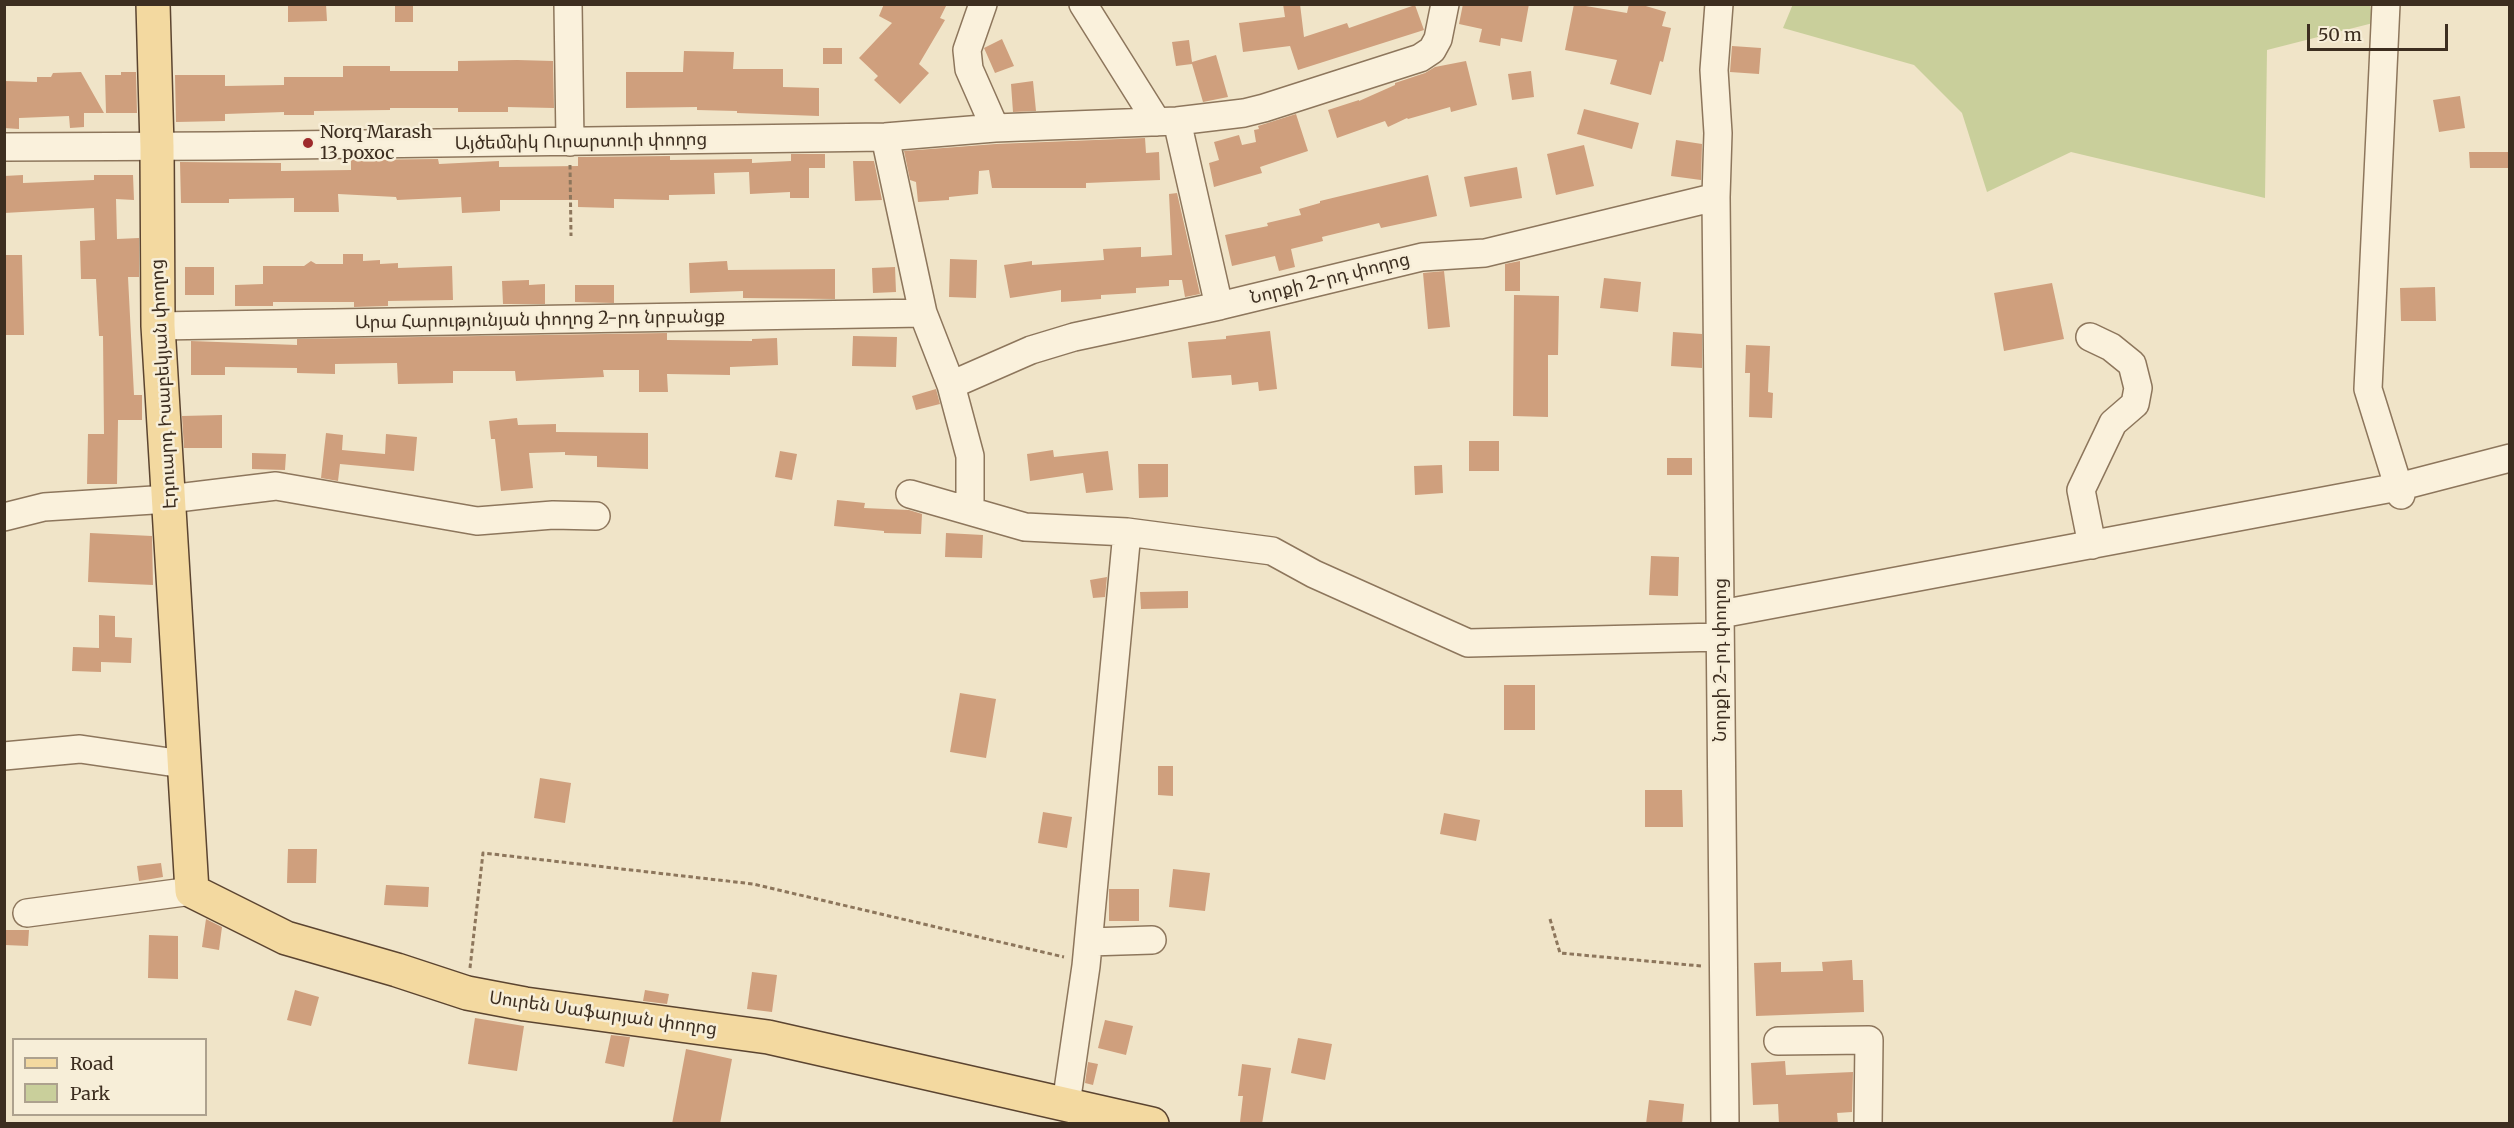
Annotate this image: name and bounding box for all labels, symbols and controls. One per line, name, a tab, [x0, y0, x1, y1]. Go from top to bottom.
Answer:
scale bar	[2310, 12, 2451, 50]
text: 50 m	[2318, 23, 2362, 46]
place label: Norq Marash 13 poxoc	[320, 122, 432, 164]
street label: Այծեմնիկ Ուրարտուի փողոց	[455, 129, 707, 155]
marker: Norq Marash 13 poxoc	[301, 136, 315, 150]
street label: Նորքի 2-րդ փողոց	[1248, 249, 1412, 309]
street label: Էդուարդ Իսաբեկյան փողոց	[147, 259, 181, 509]
street label: Արա Հարությունյան փողոց 2-րդ նրբանցք	[355, 306, 725, 334]
street label: Նորքի 2-րդ փողոց	[1710, 578, 1732, 742]
street label: Սուրեն Սաֆարյան փողոց	[488, 987, 718, 1041]
legend	[12, 1038, 207, 1116]
text: Road	[70, 1052, 114, 1075]
text: Park	[70, 1082, 110, 1105]

